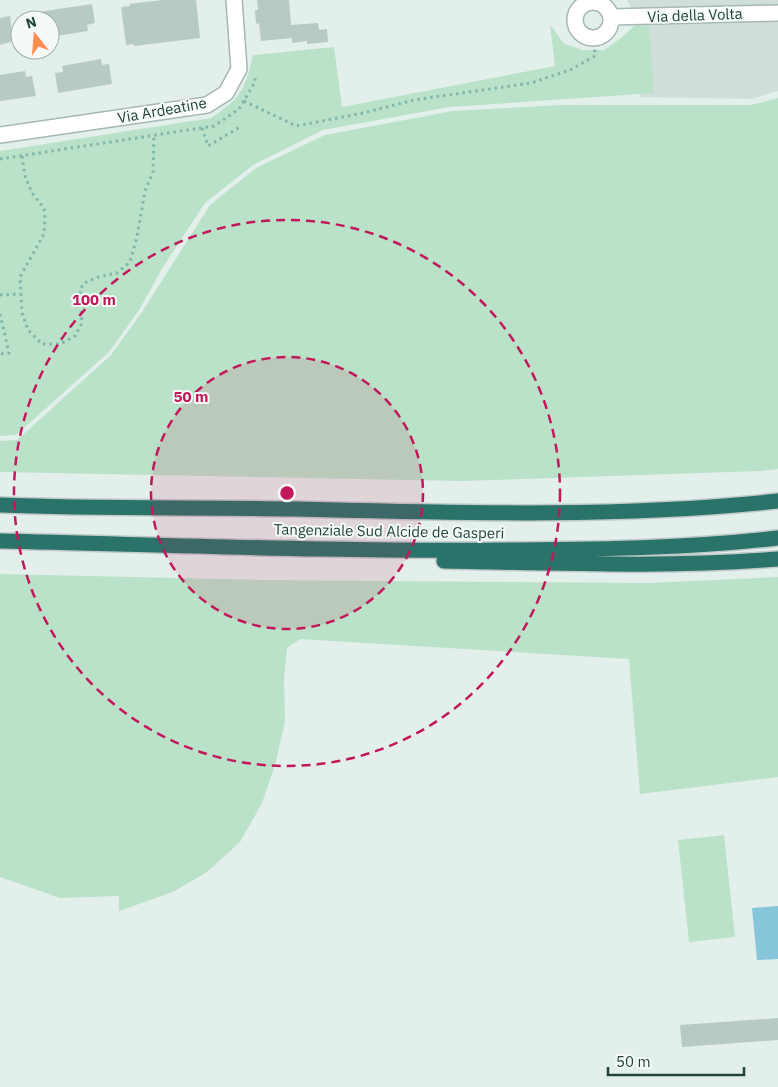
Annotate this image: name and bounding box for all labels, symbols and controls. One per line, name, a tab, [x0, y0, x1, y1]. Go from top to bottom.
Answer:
street label: Via della Volta	[647, 4, 743, 26]
north arrow	[10, 10, 60, 60]
text: N	[24, 12, 39, 33]
street label: Via Ardeatine	[116, 93, 208, 127]
text: 100 m	[72, 290, 116, 309]
text: 50 m	[174, 387, 208, 406]
centre of rings	[278, 484, 296, 502]
street label: Tangenziale Sud Alcide de Gasperi	[274, 519, 504, 543]
scale bar	[608, 1044, 744, 1076]
text: 50 m	[616, 1052, 651, 1071]

